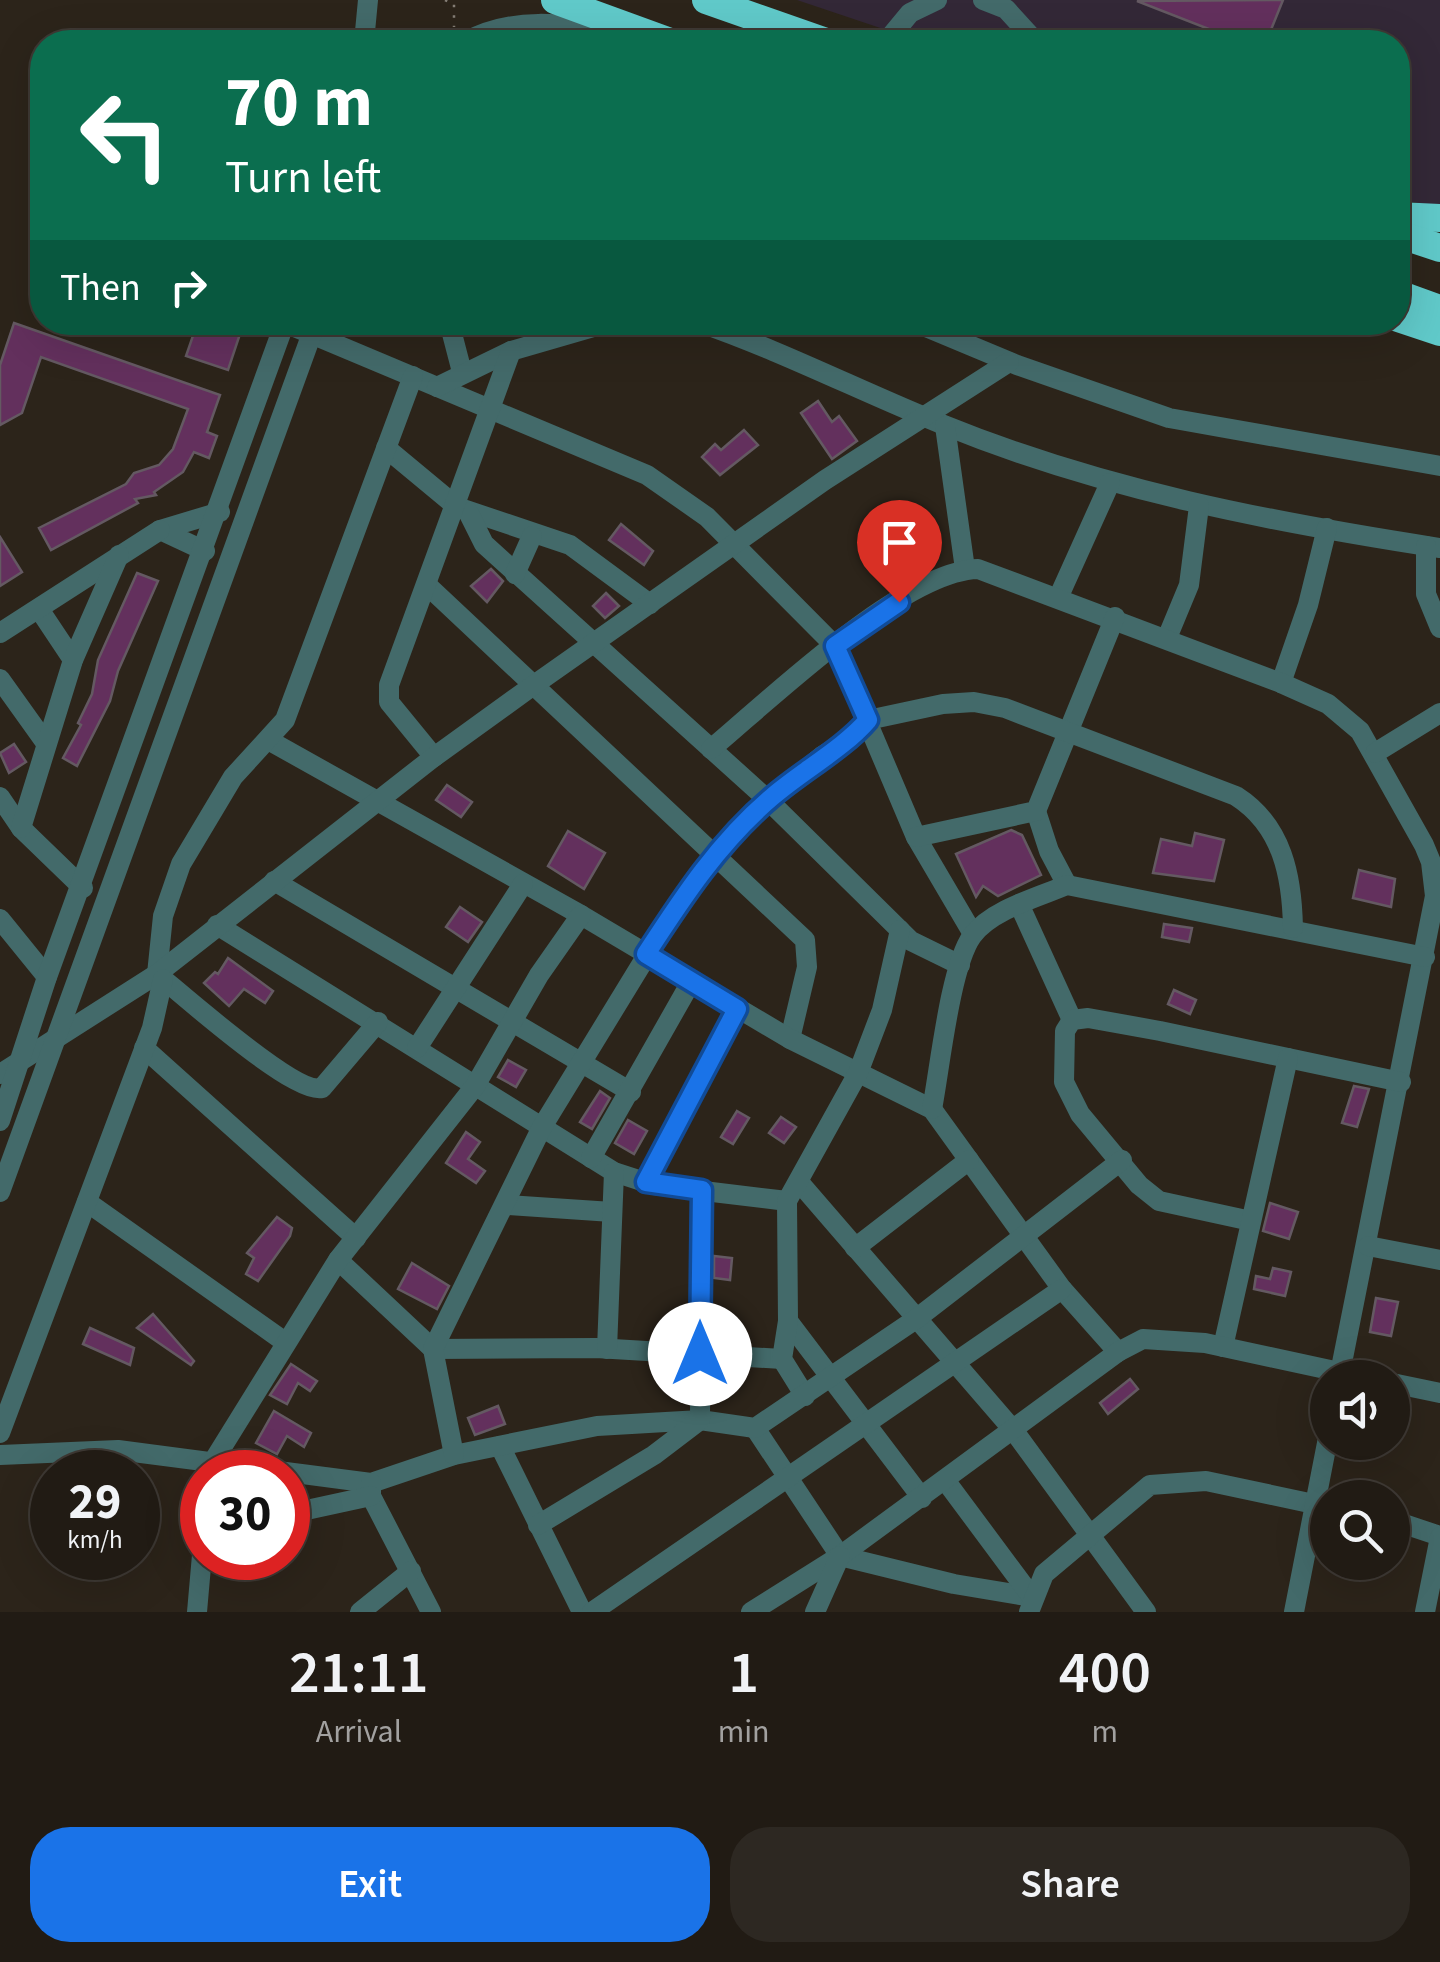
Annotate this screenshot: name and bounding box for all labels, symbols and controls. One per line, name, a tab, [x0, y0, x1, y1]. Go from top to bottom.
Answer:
text: 70 m	[225, 53, 373, 153]
icon: left	[60, 70, 190, 200]
text: Turn left	[225, 146, 381, 210]
icon: right	[161, 260, 216, 315]
text: Then	[60, 261, 141, 315]
pin	[857, 500, 942, 603]
icon: arrive	[872, 515, 927, 570]
position arrow	[648, 1302, 752, 1406]
map controls	[1310, 1360, 1410, 1580]
button: sound	[1310, 1360, 1410, 1460]
speed limit sign: 30	[180, 1450, 310, 1580]
text: 29	[69, 1467, 121, 1538]
button: search	[1310, 1480, 1410, 1580]
text: km/h	[67, 1522, 123, 1558]
text: 21:11	[289, 1631, 429, 1716]
text: 1	[728, 1631, 759, 1716]
text: 400	[1059, 1631, 1151, 1716]
text: Arrival	[316, 1709, 402, 1755]
text: min	[718, 1709, 770, 1755]
text: m	[1092, 1709, 1118, 1755]
button: Exit	[30, 1827, 710, 1942]
button: Share	[730, 1827, 1410, 1942]

